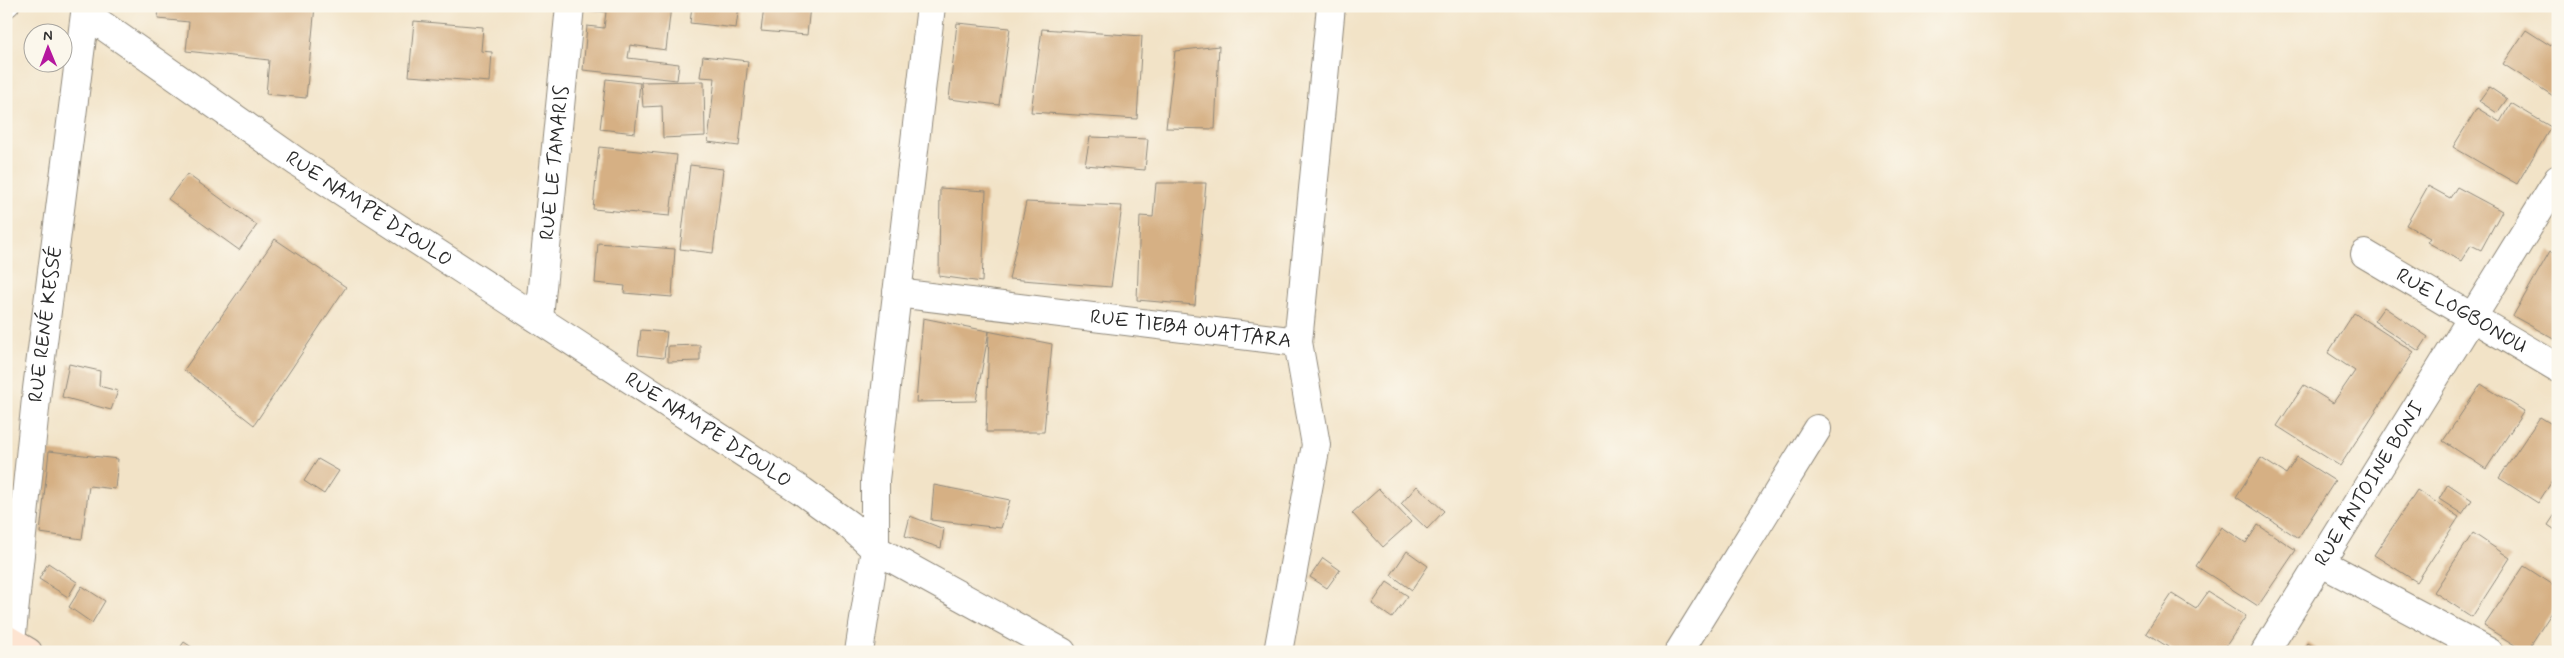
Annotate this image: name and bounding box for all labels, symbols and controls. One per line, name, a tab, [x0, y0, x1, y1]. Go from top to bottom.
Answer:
north arrow	[22, 22, 72, 72]
text: N	[43, 27, 53, 45]
street label: RUE LE TAMARIS	[533, 84, 576, 241]
street label: RUE NAMPE DIOULO	[280, 145, 458, 273]
street label: RUE RENÉ KESSÉ	[22, 244, 69, 403]
street label: RUE LOGBONOU	[2391, 262, 2532, 360]
street label: RUE TIEBA OUATTARA	[1089, 303, 1293, 355]
street label: RUE NAMPE DIOULO	[620, 366, 797, 494]
street label: RUE ANTOINE BONI	[2308, 396, 2431, 571]

